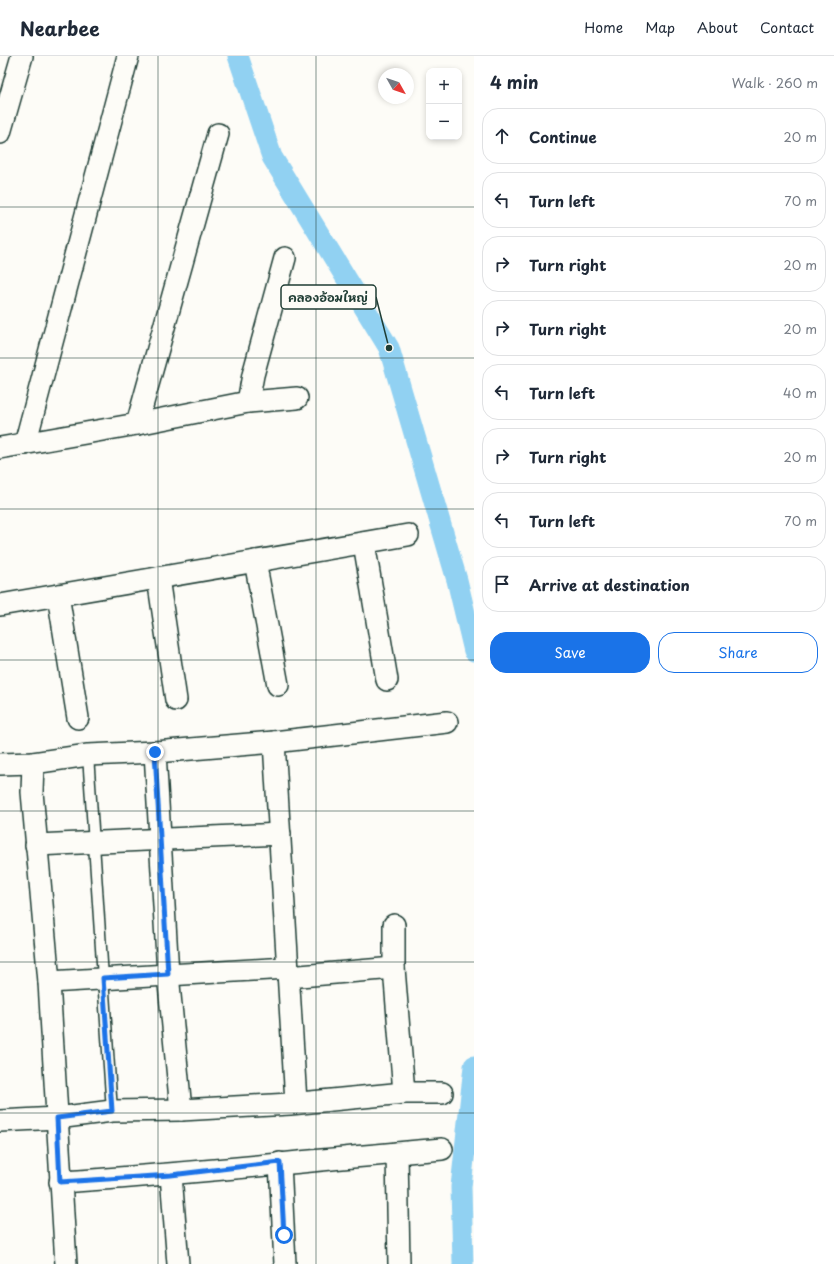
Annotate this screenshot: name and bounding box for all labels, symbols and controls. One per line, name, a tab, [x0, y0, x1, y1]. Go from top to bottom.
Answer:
text: Nearbee	[20, 14, 100, 42]
text: Home	[584, 17, 623, 38]
text: Map	[645, 17, 675, 38]
text: About	[697, 17, 738, 38]
text: Contact	[760, 17, 814, 38]
north arrow	[378, 68, 414, 104]
map controls	[426, 68, 462, 140]
button: +	[426, 68, 462, 104]
text: 4 min	[490, 69, 538, 95]
text: Walk · 260 m	[732, 73, 818, 92]
button: −	[426, 104, 462, 140]
icon: ahead	[491, 125, 513, 147]
text: Continue	[529, 125, 597, 148]
text: 20 m	[783, 127, 817, 146]
icon: left	[491, 189, 513, 211]
text: Turn left	[529, 189, 595, 212]
text: 70 m	[784, 191, 817, 210]
icon: right	[491, 253, 513, 275]
text: Turn right	[529, 253, 606, 276]
text: 20 m	[783, 255, 817, 274]
callout: คลองอ้อมใหญ่	[281, 285, 376, 309]
text: คลองอ้อมใหญ่	[288, 288, 368, 306]
icon: right	[491, 317, 513, 339]
text: Turn right	[529, 317, 606, 340]
text: 20 m	[783, 319, 817, 338]
icon: left	[491, 381, 513, 403]
text: Turn left	[529, 381, 595, 404]
text: 40 m	[783, 383, 817, 402]
icon: right	[491, 445, 513, 467]
text: Turn right	[529, 445, 606, 468]
text: 20 m	[783, 447, 817, 466]
icon: left	[491, 509, 513, 531]
text: Turn left	[529, 509, 595, 532]
text: 70 m	[784, 511, 817, 530]
icon: arrive	[491, 573, 513, 595]
text: Arrive at destination	[529, 573, 690, 596]
button: Save	[490, 632, 650, 673]
button: Share	[658, 632, 818, 673]
route end	[146, 743, 164, 761]
route start	[275, 1226, 293, 1244]

